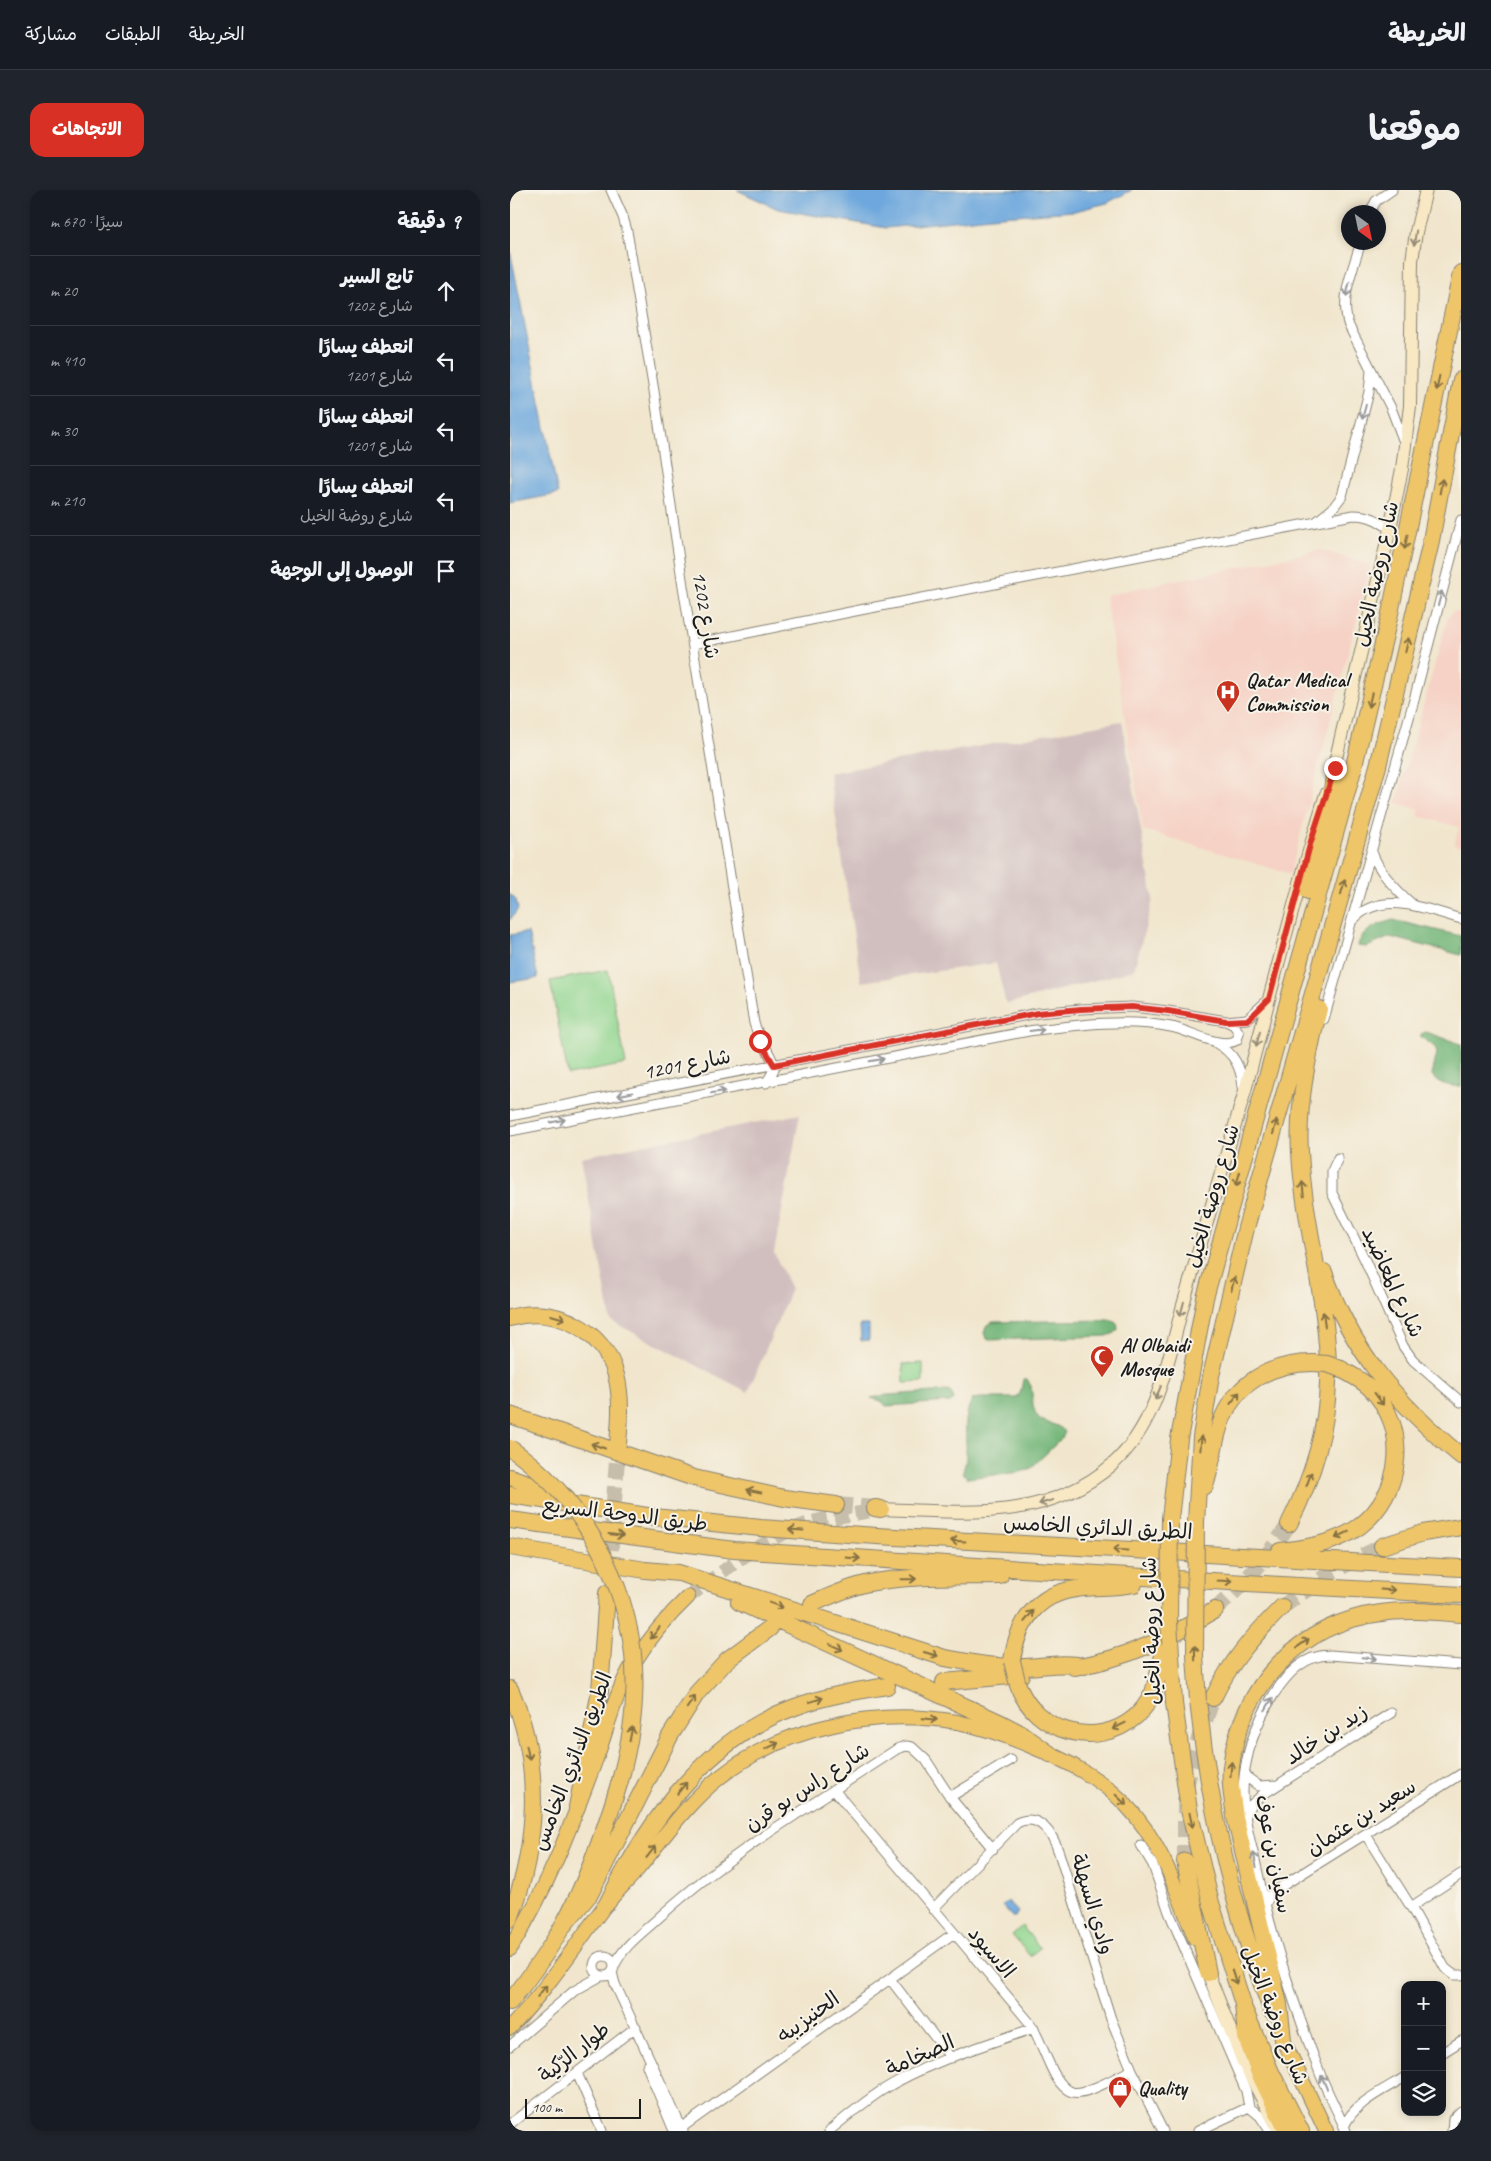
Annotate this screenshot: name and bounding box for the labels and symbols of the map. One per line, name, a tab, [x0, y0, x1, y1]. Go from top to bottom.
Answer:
north arrow	[1341, 205, 1386, 250]
one-way arrow	[1410, 229, 1420, 245]
one-way arrow	[1343, 281, 1352, 297]
one-way arrow	[1433, 374, 1443, 390]
one-way arrow	[1359, 404, 1368, 420]
one-way arrow	[1437, 479, 1447, 495]
street label: شارع روضة الخيل	[1348, 499, 1406, 650]
one-way arrow	[1401, 533, 1410, 549]
street label: شارع 1202	[684, 569, 726, 661]
one-way arrow	[1436, 590, 1446, 606]
one-way arrow	[1403, 638, 1412, 654]
place label: Qatar Medical Commission	[1246, 667, 1353, 717]
hospital icon: Qatar Medical Commission	[1215, 679, 1241, 713]
one-way arrow	[1365, 692, 1374, 708]
route end	[1324, 757, 1347, 780]
one-way arrow	[1339, 879, 1349, 895]
one-way arrow	[1028, 1025, 1044, 1035]
route start	[749, 1030, 772, 1053]
one-way arrow	[1253, 1030, 1263, 1046]
street label: شارع 1201	[641, 1043, 733, 1087]
one-way arrow	[869, 1055, 885, 1065]
one-way arrow	[709, 1087, 725, 1096]
one-way arrow	[617, 1090, 633, 1099]
one-way arrow	[549, 1116, 565, 1126]
one-way arrow	[1270, 1119, 1280, 1135]
street label: شارع روضة الخيل	[1179, 1121, 1247, 1271]
one-way arrow	[1233, 1171, 1243, 1187]
one-way arrow	[1298, 1182, 1308, 1198]
street label: شارع المعاضيد	[1354, 1223, 1430, 1342]
one-way arrow	[1229, 1276, 1238, 1292]
one-way arrow	[1177, 1301, 1186, 1317]
one-way arrow	[1319, 1312, 1329, 1328]
one-way arrow	[550, 1313, 566, 1323]
place label: Al Olbaidi Mosque	[1120, 1332, 1192, 1382]
mosque icon: Al Olbaidi Mosque	[1089, 1344, 1115, 1378]
one-way arrow	[1153, 1385, 1163, 1400]
one-way arrow	[1230, 1391, 1240, 1405]
one-way arrow	[1374, 1392, 1384, 1406]
one-way arrow	[1196, 1435, 1206, 1451]
one-way arrow	[591, 1441, 606, 1450]
one-way arrow	[1305, 1472, 1314, 1488]
one-way arrow	[746, 1486, 762, 1495]
street label: طريق الدوحة السريع	[541, 1491, 709, 1539]
one-way arrow	[1038, 1497, 1054, 1507]
street label: الطريق الدائري الخامس	[1003, 1509, 1193, 1547]
one-way arrow	[788, 1526, 804, 1535]
one-way arrow	[607, 1530, 623, 1540]
one-way arrow	[1335, 1530, 1350, 1540]
one-way arrow	[950, 1536, 966, 1545]
one-way arrow	[1112, 1545, 1128, 1554]
one-way arrow	[845, 1553, 861, 1562]
street label: شارع روضة الخيل	[1135, 1556, 1169, 1706]
one-way arrow	[900, 1574, 916, 1583]
one-way arrow	[1217, 1576, 1233, 1586]
one-way arrow	[1379, 1586, 1395, 1595]
one-way arrow	[768, 1601, 783, 1610]
one-way arrow	[1023, 1610, 1034, 1623]
one-way arrow	[650, 1626, 661, 1639]
one-way arrow	[1296, 1638, 1310, 1649]
one-way arrow	[828, 1643, 843, 1653]
one-way arrow	[1191, 1645, 1200, 1661]
one-way arrow	[923, 1649, 939, 1659]
one-way arrow	[1360, 1653, 1376, 1663]
street label: الطريق الدائري الخامس	[526, 1668, 620, 1855]
one-way arrow	[807, 1695, 823, 1705]
one-way arrow	[686, 1696, 696, 1710]
one-way arrow	[1264, 1697, 1274, 1711]
street label: زيد بن خالد	[1280, 1698, 1372, 1770]
one-way arrow	[922, 1714, 938, 1724]
one-way arrow	[1112, 1722, 1127, 1732]
one-way arrow	[626, 1726, 636, 1742]
street label: شارع راس بو قرن	[740, 1737, 876, 1839]
one-way arrow	[764, 1741, 779, 1750]
one-way arrow	[524, 1744, 534, 1760]
one-way arrow	[1226, 1762, 1236, 1778]
street label: سعيد بن عثمان	[1301, 1773, 1421, 1861]
one-way arrow	[676, 1781, 687, 1794]
street label: سفيان بن عوف	[1250, 1792, 1298, 1916]
one-way arrow	[1115, 1794, 1127, 1806]
one-way arrow	[1187, 1812, 1197, 1828]
one-way arrow	[646, 1846, 657, 1859]
street label: وادي السهلة	[1063, 1850, 1121, 1958]
one-way arrow	[1250, 1853, 1259, 1869]
street label: الاسيود	[963, 1921, 1021, 1983]
street label: شارع روضة الخيل	[1233, 1941, 1315, 2089]
one-way arrow	[1230, 1969, 1240, 1985]
one-way arrow	[536, 1985, 547, 1998]
street label: الحنيزيبه	[772, 1986, 844, 2048]
street label: طوار الرّكية	[533, 2016, 615, 2088]
street label: الصخامة	[882, 2028, 958, 2082]
shop icon: Quality	[1107, 2075, 1133, 2109]
place label: Quality	[1138, 2075, 1190, 2101]
one-way arrow	[1318, 2075, 1328, 2090]
scale bar	[525, 2096, 641, 2119]

